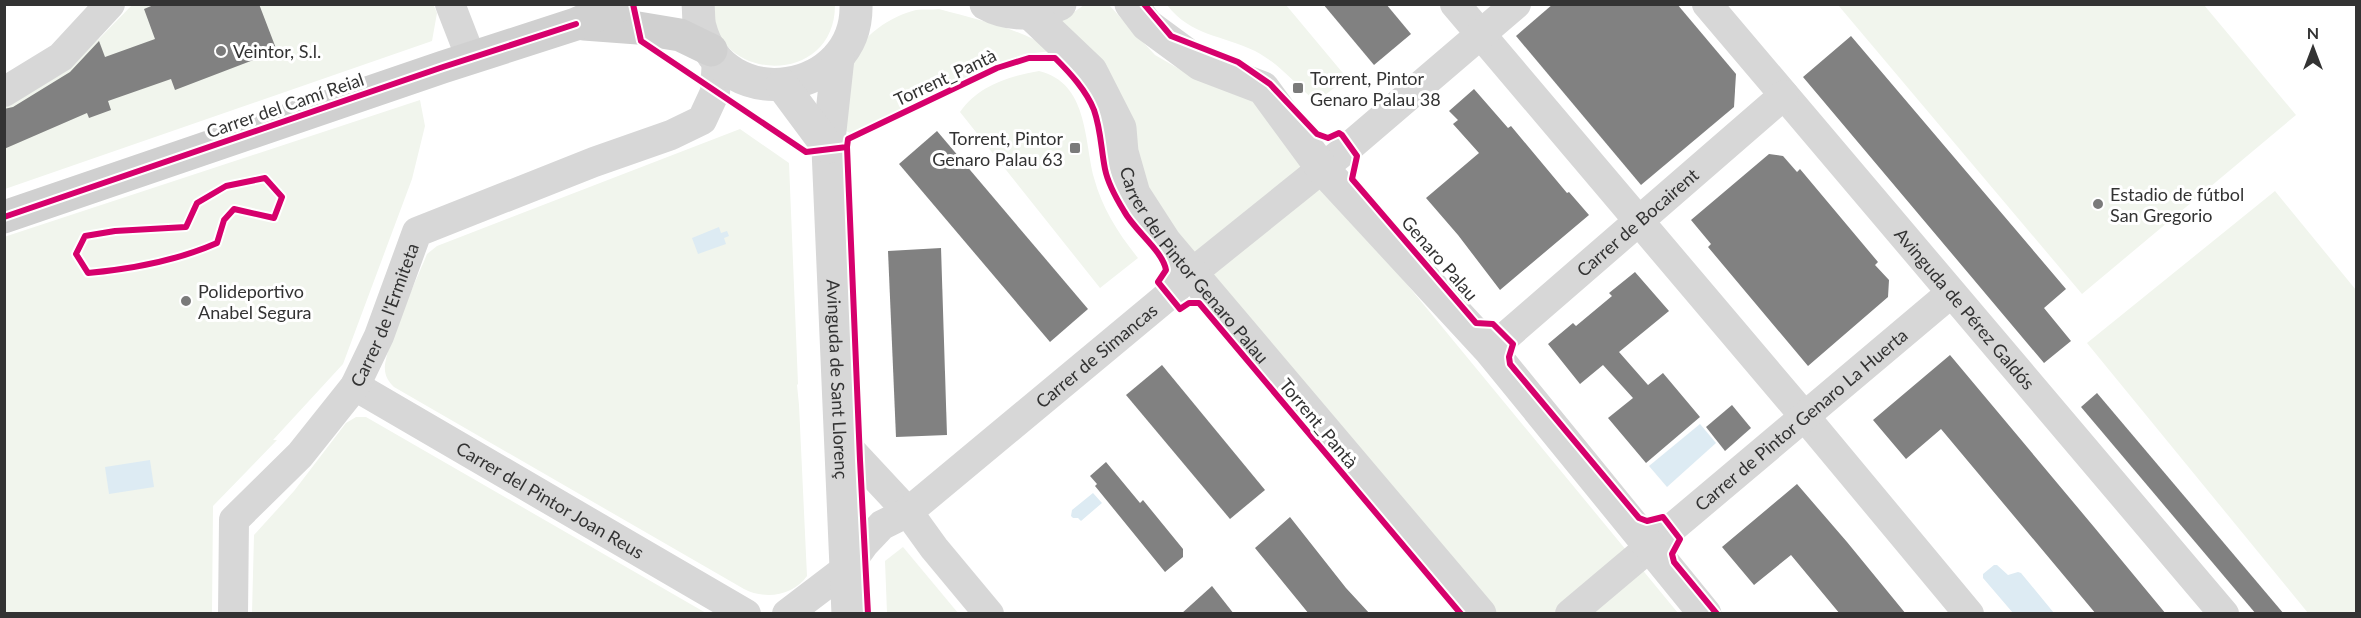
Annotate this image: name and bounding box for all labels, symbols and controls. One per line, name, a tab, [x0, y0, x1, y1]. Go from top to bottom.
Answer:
north arrow	[2283, 18, 2343, 78]
text: N	[2307, 23, 2319, 42]
place label: Veintor, S.l.	[233, 40, 321, 62]
marker: Veintor, S.l.	[214, 44, 228, 58]
street label: Torrent_Pantà	[890, 44, 1000, 110]
place label: Torrent, Pintor Genaro Palau 38	[1310, 67, 1441, 110]
street label: Carrer del Camí Reial	[203, 68, 367, 142]
marker: Torrent, Pintor Genaro Palau 38	[1291, 81, 1305, 95]
place label: Torrent, Pintor Genaro Palau 63	[932, 127, 1063, 170]
marker: Torrent, Pintor Genaro Palau 63	[1068, 141, 1082, 155]
street label: Carrer de Bocairent	[1572, 163, 1703, 281]
street label: Carrer del Pintor Genaro Palau	[1116, 164, 1274, 367]
place label: Estadio de fútbol San Gregorio	[2110, 183, 2244, 226]
marker: Estadio de fútbol San Gregorio	[2091, 197, 2105, 211]
street label: Genaro Palau	[1397, 211, 1483, 305]
street label: Avinguda de Pérez Galdós	[1890, 223, 2040, 394]
street label: Carrer de l'Ermiteta	[345, 240, 423, 390]
street label: Avinguda de Sant Llorenç	[823, 279, 853, 480]
place label: Polideportivo Anabel Segura	[198, 280, 312, 323]
marker: Polideportivo Anabel Segura	[179, 294, 193, 308]
street label: Carrer de Simancas	[1031, 299, 1162, 412]
street label: Carrer de Pintor Genaro La Huerta	[1690, 324, 1912, 515]
street label: Torrent_Pantà	[1275, 374, 1363, 472]
street label: Carrer del Pintor Joan Reus	[452, 437, 648, 563]

